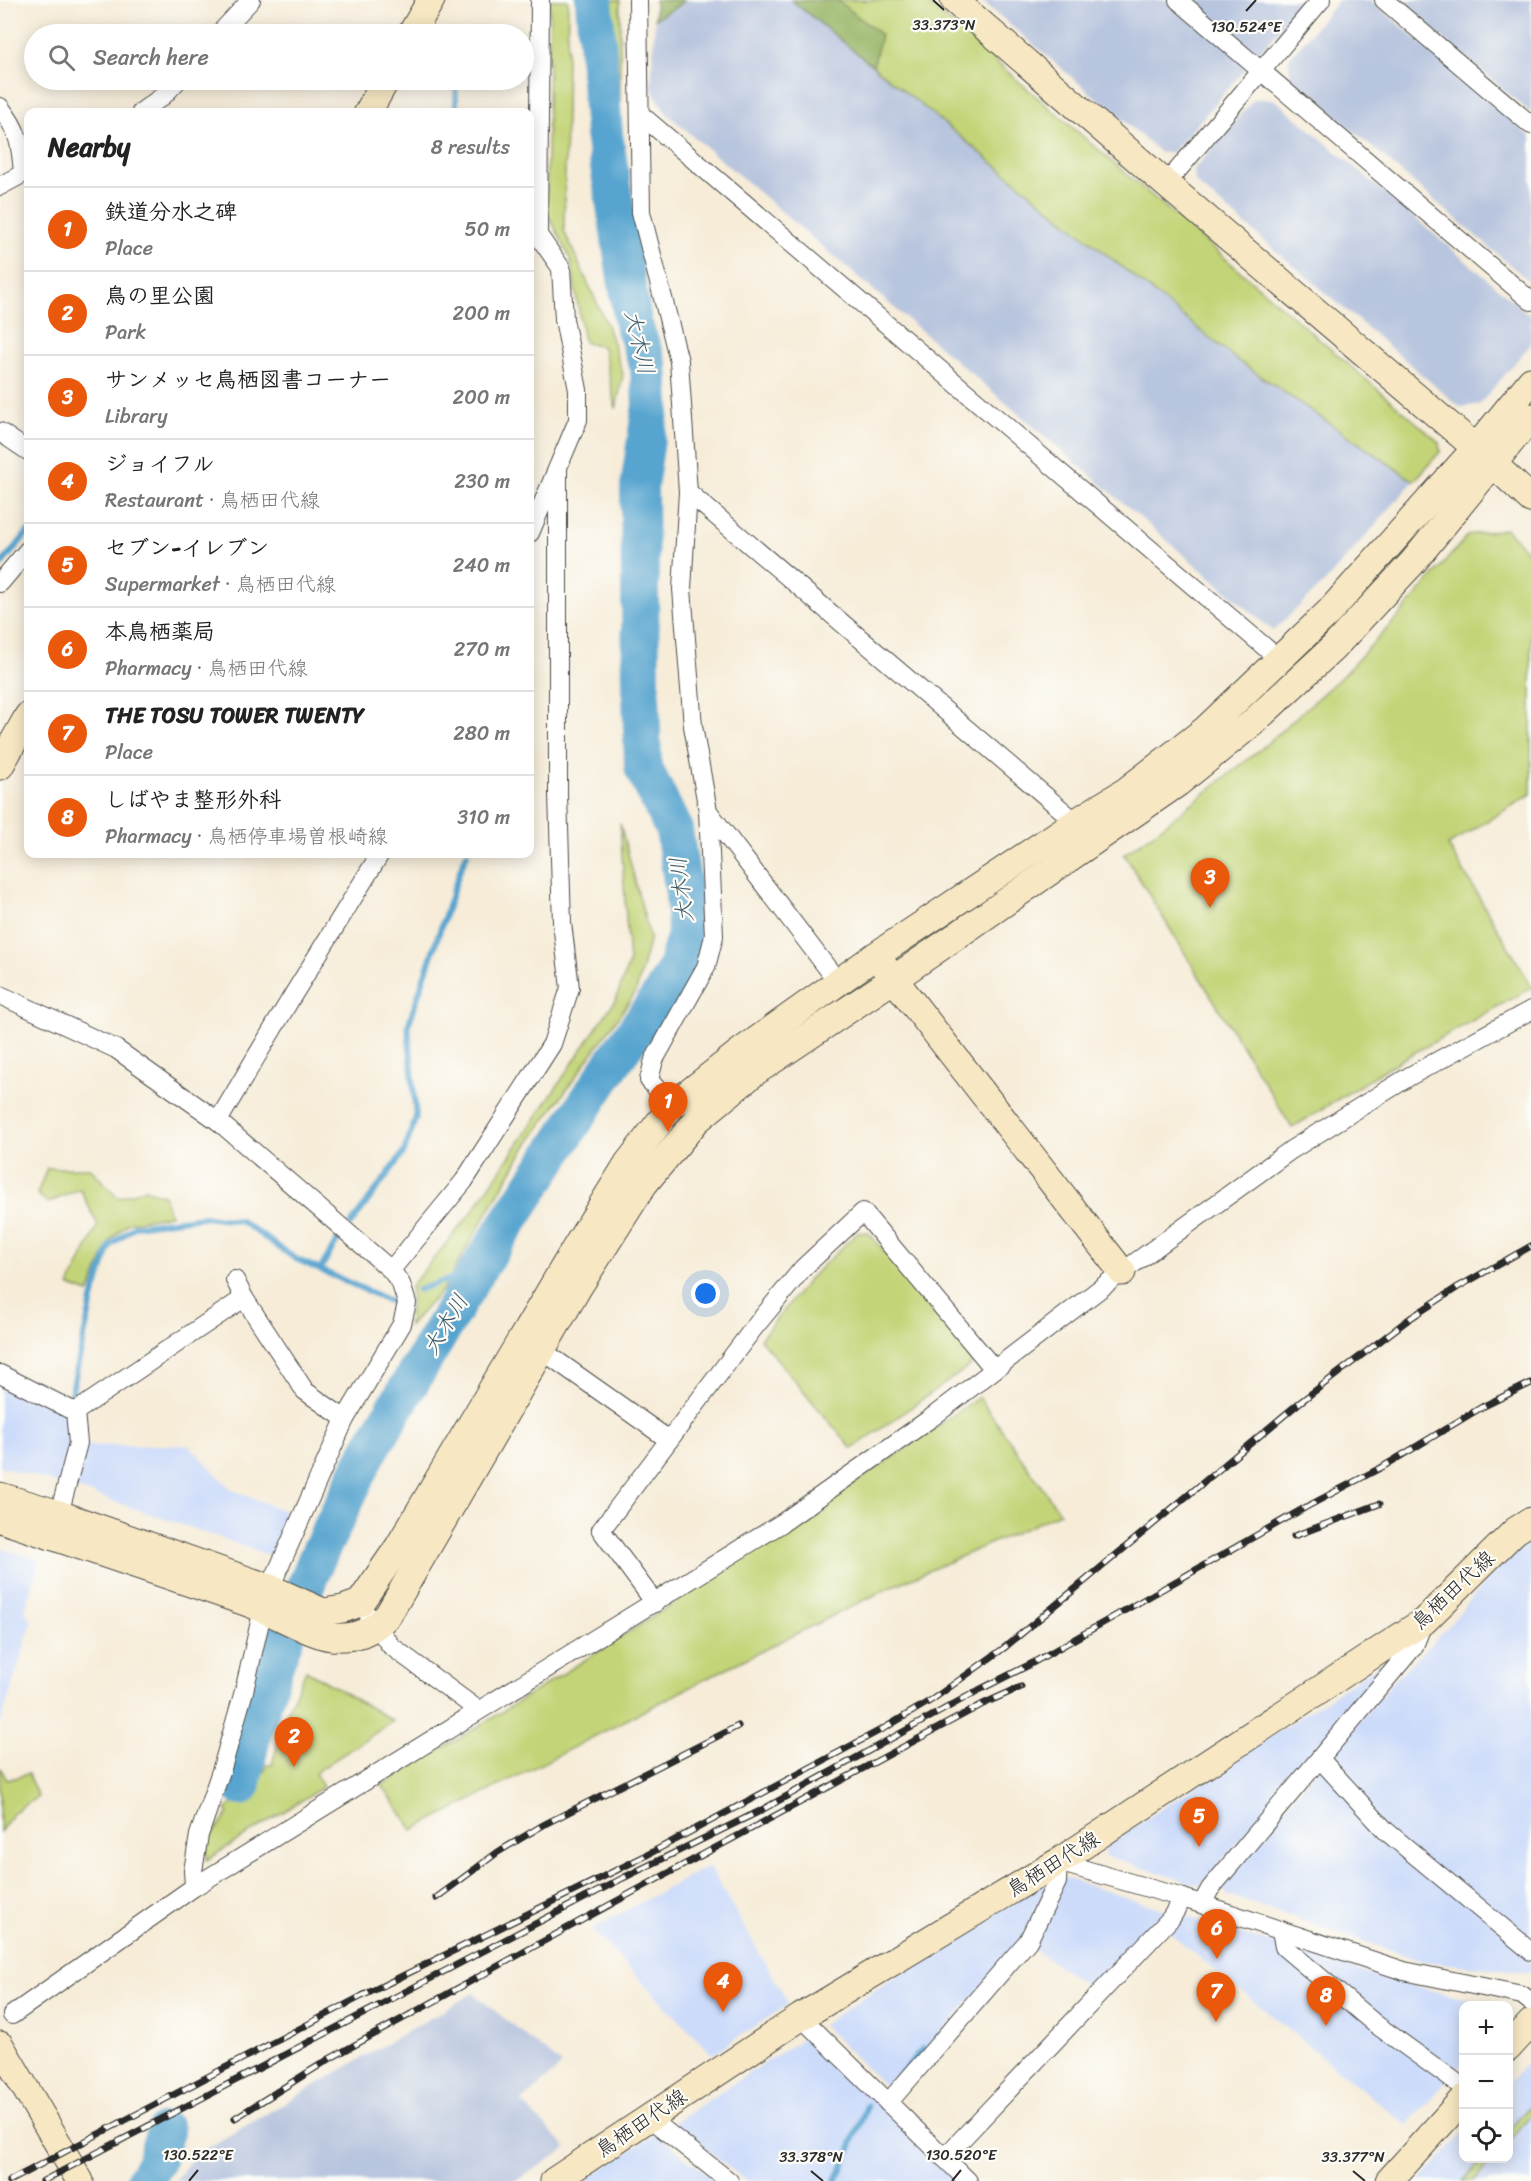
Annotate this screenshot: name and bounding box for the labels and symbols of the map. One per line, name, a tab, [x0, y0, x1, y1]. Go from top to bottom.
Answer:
text: 33.373°N	[913, 12, 976, 38]
text: 130.524°E	[1211, 14, 1283, 40]
water label: 大木川	[613, 306, 666, 379]
water label: 大木川	[658, 855, 705, 925]
pin: 3	[1190, 858, 1230, 908]
pin: 1	[648, 1082, 688, 1132]
your location	[691, 1279, 720, 1308]
water label: 大木川	[412, 1286, 479, 1363]
street label: 鳥栖田代線	[1402, 1540, 1504, 1640]
pin: 2	[274, 1718, 314, 1767]
pin: 5	[1180, 1798, 1218, 1847]
street label: 鳥栖田代線	[998, 1820, 1108, 1908]
pin: 6	[1198, 1910, 1236, 1959]
pin: 4	[704, 1962, 742, 2012]
pin: 7	[1196, 1972, 1236, 2022]
pin: 8	[1306, 1976, 1346, 2026]
street label: 鳥栖田代線	[587, 2078, 695, 2168]
text: 130.522°E	[163, 2142, 235, 2168]
text: 130.520°E	[926, 2142, 998, 2168]
text: 33.378°N	[779, 2144, 843, 2170]
text: 33.377°N	[1321, 2144, 1385, 2170]

